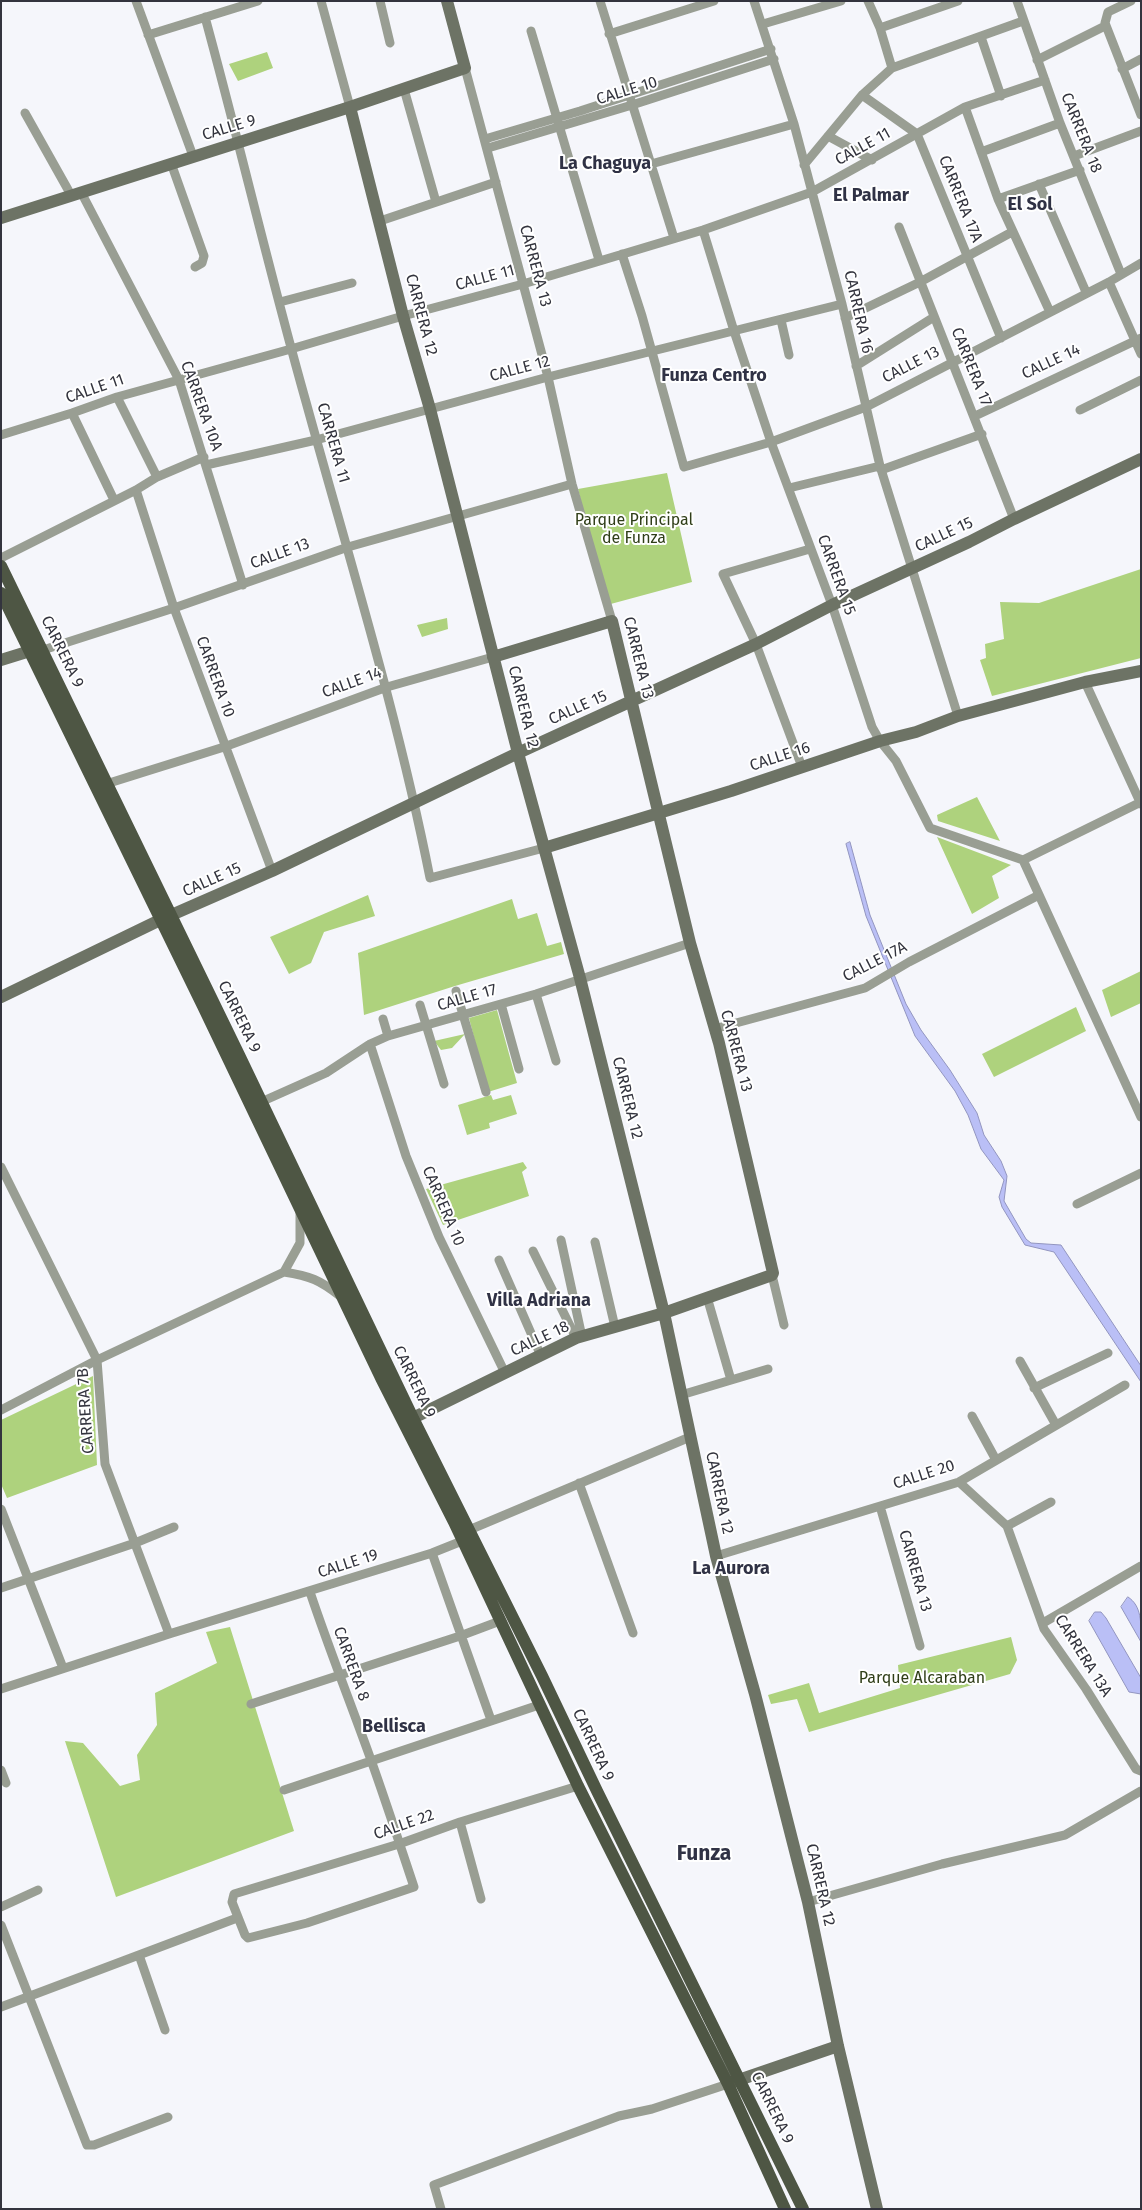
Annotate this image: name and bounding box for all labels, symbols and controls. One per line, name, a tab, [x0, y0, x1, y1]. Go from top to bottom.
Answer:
street label: CALLE 10	[594, 73, 660, 109]
street label: CARRERA 18	[1056, 90, 1106, 176]
street label: CALLE 9	[200, 111, 258, 145]
street label: CALLE 11	[832, 124, 894, 170]
district label: La Chaguya	[559, 153, 651, 175]
street label: CARRERA 17A	[934, 153, 986, 245]
district label: El Palmar	[833, 185, 909, 207]
district label: El Sol	[1007, 194, 1053, 216]
street label: CARRERA 13	[515, 223, 555, 309]
street label: CALLE 11	[453, 261, 517, 295]
street label: CARRERA 16	[839, 269, 877, 355]
street label: CARRERA 12	[401, 272, 441, 358]
street label: CARRERA 17	[947, 325, 995, 409]
street label: CALLE 14	[1019, 340, 1083, 384]
street label: CALLE 13	[879, 342, 943, 388]
street label: CALLE 12	[488, 352, 552, 386]
street label: CARRERA 10A	[176, 358, 226, 454]
district label: Funza Centro	[661, 365, 767, 387]
street label: CALLE 11	[63, 370, 127, 408]
street label: CARRERA 11	[312, 401, 354, 485]
park label: Parque Principal de Funza	[575, 511, 693, 549]
street label: CALLE 15	[912, 513, 976, 557]
street label: CARRERA 15	[813, 532, 859, 618]
street label: CALLE 13	[248, 534, 312, 574]
street label: CARRERA 9	[36, 613, 88, 691]
street label: CARRERA 13	[619, 615, 657, 701]
street label: CARRERA 10	[191, 634, 239, 720]
street label: CALLE 14	[319, 663, 385, 703]
street label: CARRERA 12	[504, 664, 542, 750]
street label: CALLE 15	[546, 687, 610, 729]
street label: CALLE 16	[747, 738, 813, 776]
street label: CALLE 15	[180, 859, 244, 901]
street label: CALLE 17A	[840, 938, 910, 986]
street label: CARRERA 9	[213, 978, 265, 1056]
street label: CALLE 17	[435, 980, 499, 1016]
street label: CARRERA 13	[716, 1008, 756, 1094]
street label: CARRERA 12	[608, 1055, 646, 1141]
street label: CARRERA 10	[418, 1163, 468, 1249]
district label: Villa Adriana	[487, 1290, 591, 1312]
street label: CALLE 18	[508, 1317, 572, 1361]
street label: CARRERA 9	[388, 1343, 440, 1421]
street label: CARRERA 7B	[73, 1367, 99, 1455]
street label: CARRERA 12	[701, 1450, 737, 1536]
street label: CALLE 20	[891, 1456, 957, 1494]
street label: CARRERA 13	[894, 1528, 936, 1614]
street label: CALLE 19	[315, 1545, 381, 1583]
district label: La Aurora	[692, 1558, 770, 1580]
street label: CARRERA 13A	[1050, 1611, 1116, 1701]
street label: CARRERA 8	[329, 1624, 373, 1704]
park label: Parque Alcaraban	[859, 1669, 985, 1689]
street label: CARRERA 9	[568, 1706, 618, 1784]
district label: Bellisca	[362, 1716, 426, 1738]
street label: CALLE 22	[371, 1806, 437, 1844]
district label: Funza	[677, 1841, 731, 1867]
street label: CARRERA 12	[801, 1842, 839, 1928]
street label: CARRERA 9	[746, 2069, 798, 2147]

